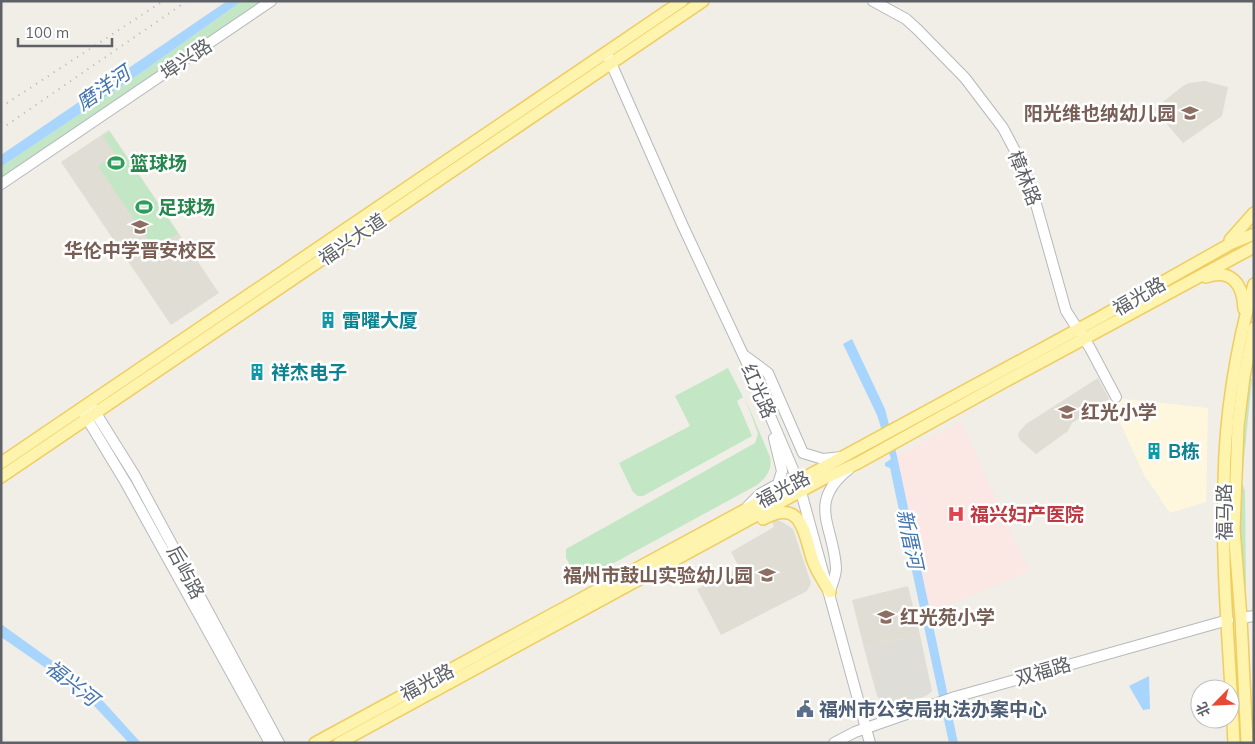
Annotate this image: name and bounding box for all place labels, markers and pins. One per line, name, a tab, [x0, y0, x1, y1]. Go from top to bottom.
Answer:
place label: 阳光维也纳幼儿园	[1024, 101, 1176, 125]
school or university icon: 阳光维也纳幼儿园	[1180, 103, 1200, 123]
place label: 篮球场	[130, 151, 187, 175]
sports icon: 篮球场	[106, 153, 126, 173]
place label: 足球场	[158, 195, 215, 219]
sports icon: 足球场	[134, 197, 154, 217]
school or university icon: 华伦中学晋安校区	[130, 217, 150, 237]
place label: 华伦中学晋安校区	[64, 238, 216, 262]
place label: 雷曜大厦	[342, 308, 418, 332]
building icon: 雷曜大厦	[318, 310, 338, 330]
place label: 祥杰电子	[271, 360, 347, 384]
building icon: 祥杰电子	[247, 362, 267, 382]
place label: 红光小学	[1081, 400, 1157, 424]
school or university icon: 红光小学	[1057, 402, 1077, 422]
place label: B栋	[1168, 439, 1200, 463]
building icon: B栋	[1144, 441, 1164, 461]
place label: 福兴妇产医院	[970, 502, 1084, 526]
hospital icon: 福兴妇产医院	[946, 504, 966, 524]
place label: 福州市鼓山实验幼儿园	[563, 563, 753, 587]
school or university icon: 福州市鼓山实验幼儿园	[757, 565, 777, 585]
place label: 红光苑小学	[900, 605, 995, 629]
school or university icon: 红光苑小学	[876, 607, 896, 627]
place label: 福州市公安局执法办案中心	[819, 697, 1047, 721]
public building icon: 福州市公安局执法办案中心	[795, 699, 815, 719]

